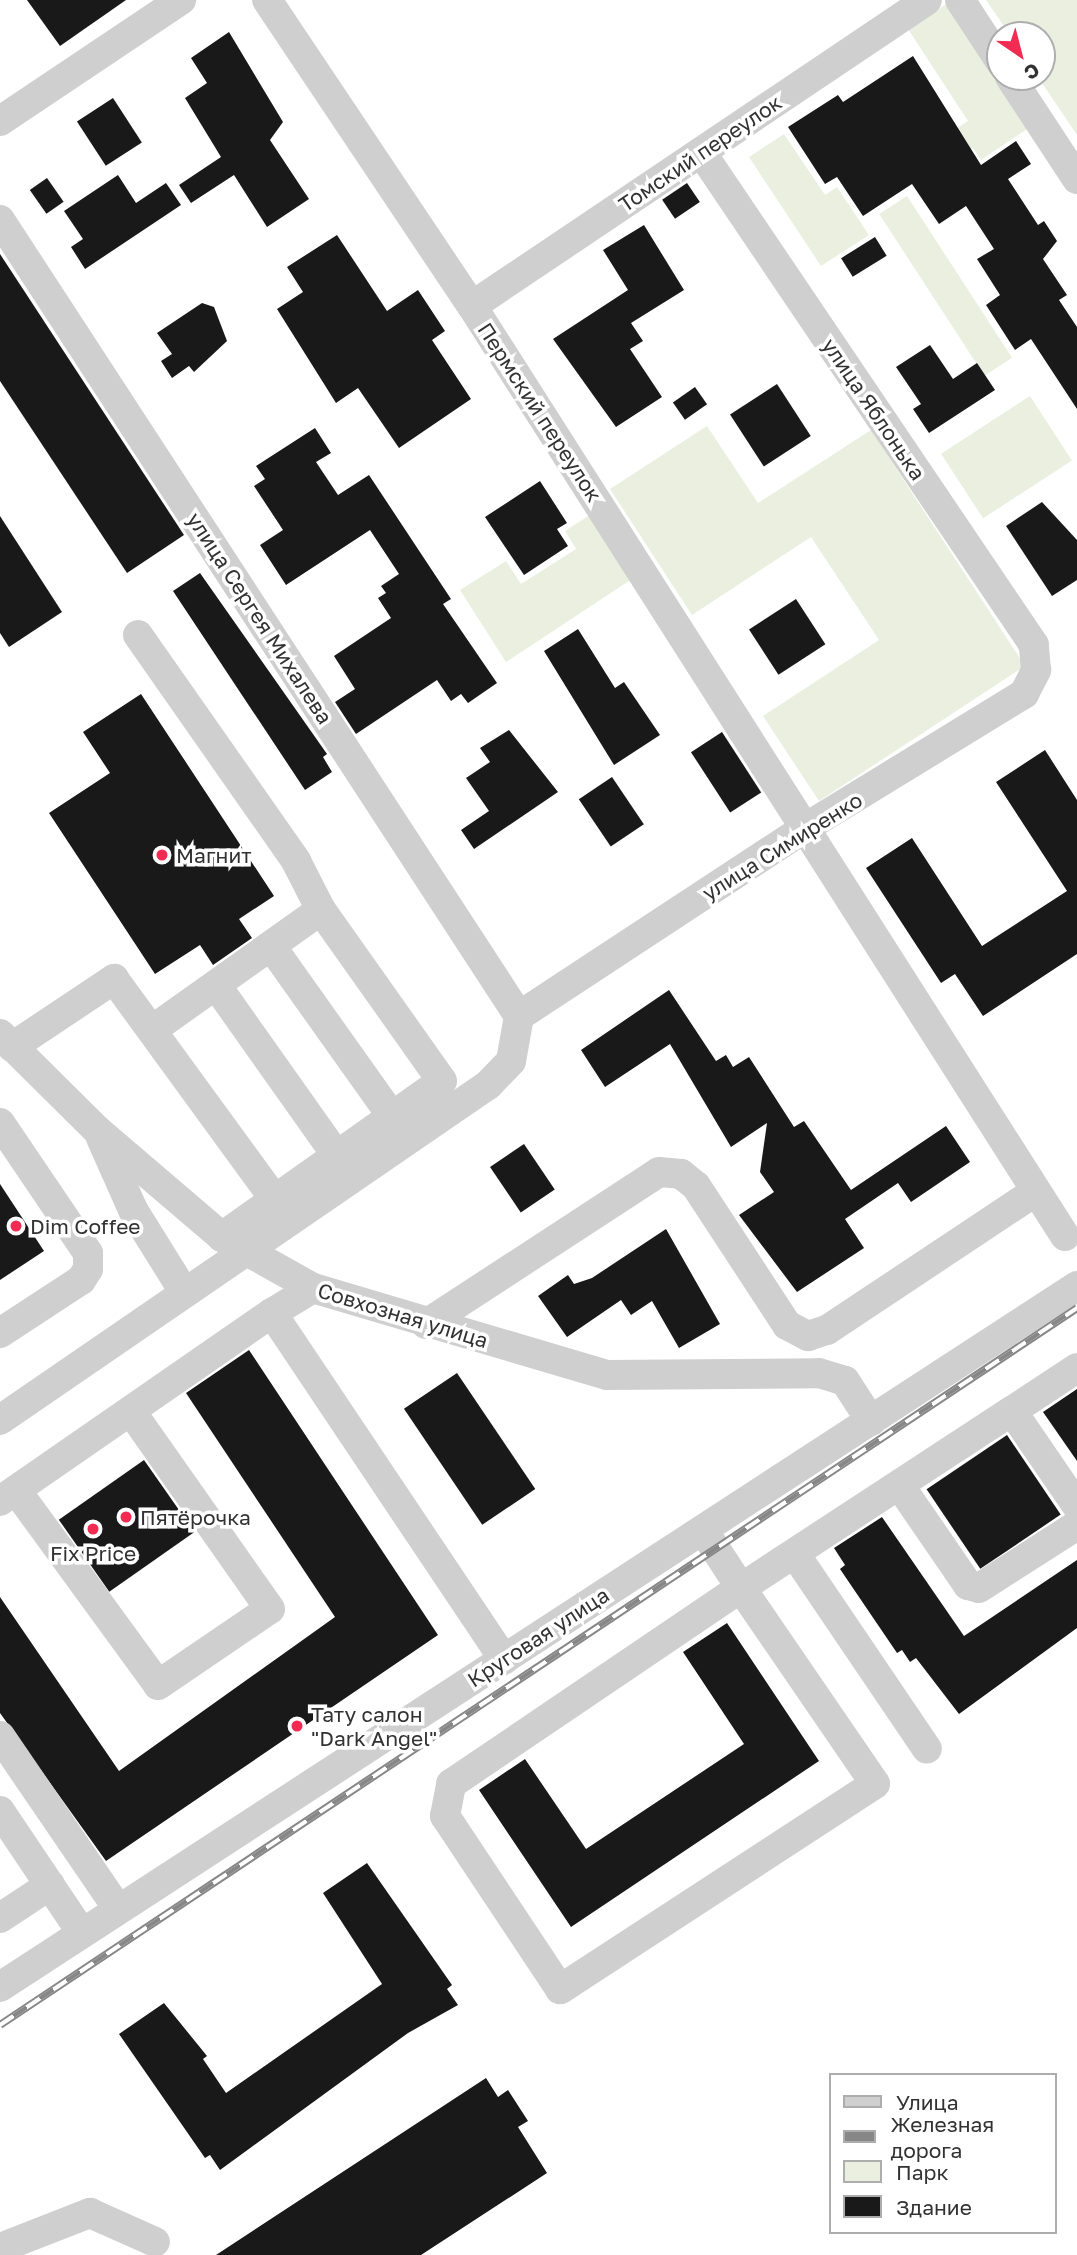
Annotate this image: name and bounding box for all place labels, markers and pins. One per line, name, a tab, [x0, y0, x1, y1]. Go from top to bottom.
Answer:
place label: Магнит	[176, 842, 251, 868]
marker: Магнит	[154, 847, 170, 863]
place label: Dim Coffee	[30, 1213, 141, 1239]
marker: Dim Coffee	[8, 1218, 24, 1234]
place label: Пятёрочка	[140, 1504, 251, 1530]
marker: Пятёрочка	[118, 1509, 134, 1525]
marker: Fix Price	[85, 1521, 101, 1537]
place label: Fix Price	[50, 1540, 136, 1566]
place label: Тату салон "Dark Angel"	[311, 1701, 437, 1751]
marker: Тату салон "Dark Angel"	[289, 1718, 305, 1734]

